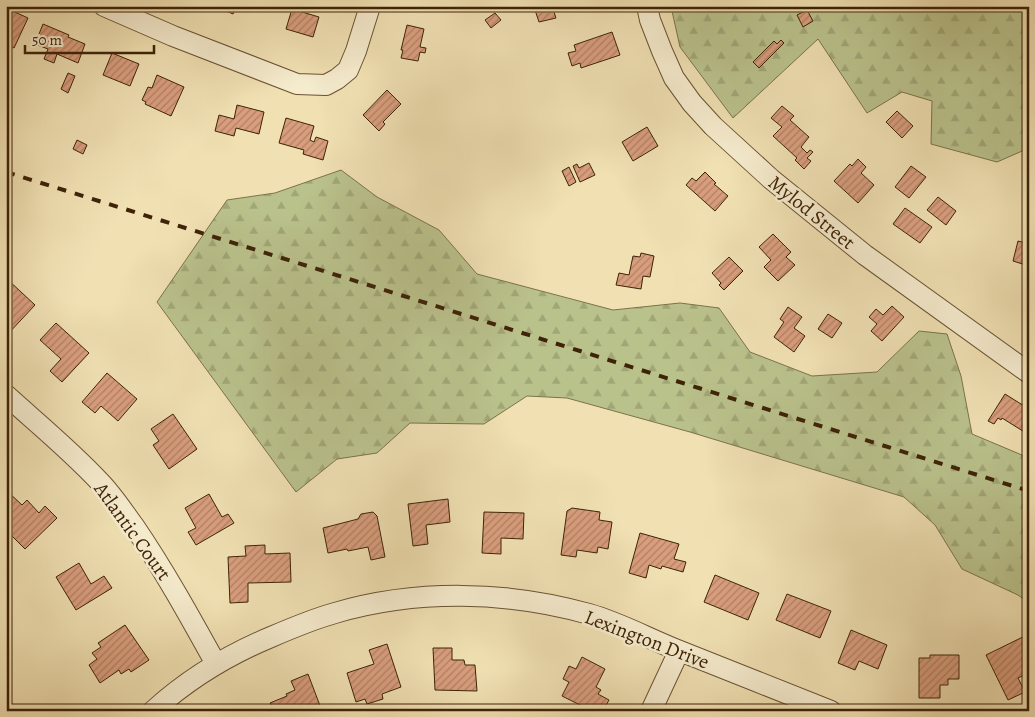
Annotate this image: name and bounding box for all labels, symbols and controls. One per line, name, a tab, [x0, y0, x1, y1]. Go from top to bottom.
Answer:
scale bar	[25, 22, 154, 54]
text: 50 m	[32, 30, 62, 50]
street label: Mylod Street	[763, 169, 861, 256]
street label: Atlantic Court	[87, 476, 178, 586]
street label: Lexington Drive	[581, 603, 713, 676]

